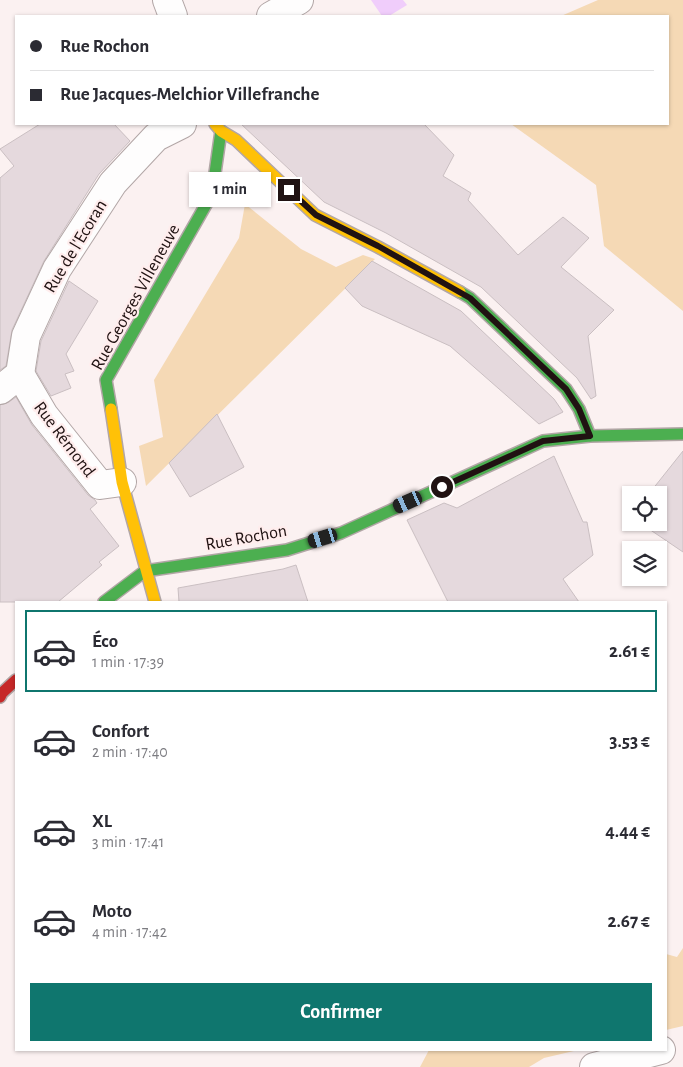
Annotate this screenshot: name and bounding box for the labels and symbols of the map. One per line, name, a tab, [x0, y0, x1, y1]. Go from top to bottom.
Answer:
callout: 1 min	[189, 172, 272, 208]
route end	[278, 179, 300, 201]
street label: Rue de l'Ecoran	[41, 197, 111, 296]
street label: Rue Georges Villeneuve	[88, 221, 183, 374]
street label: Rue Rémond	[30, 398, 98, 481]
route start	[431, 476, 453, 498]
car	[391, 489, 424, 515]
street label: Rue Rochon	[204, 522, 288, 554]
car	[306, 526, 339, 550]

